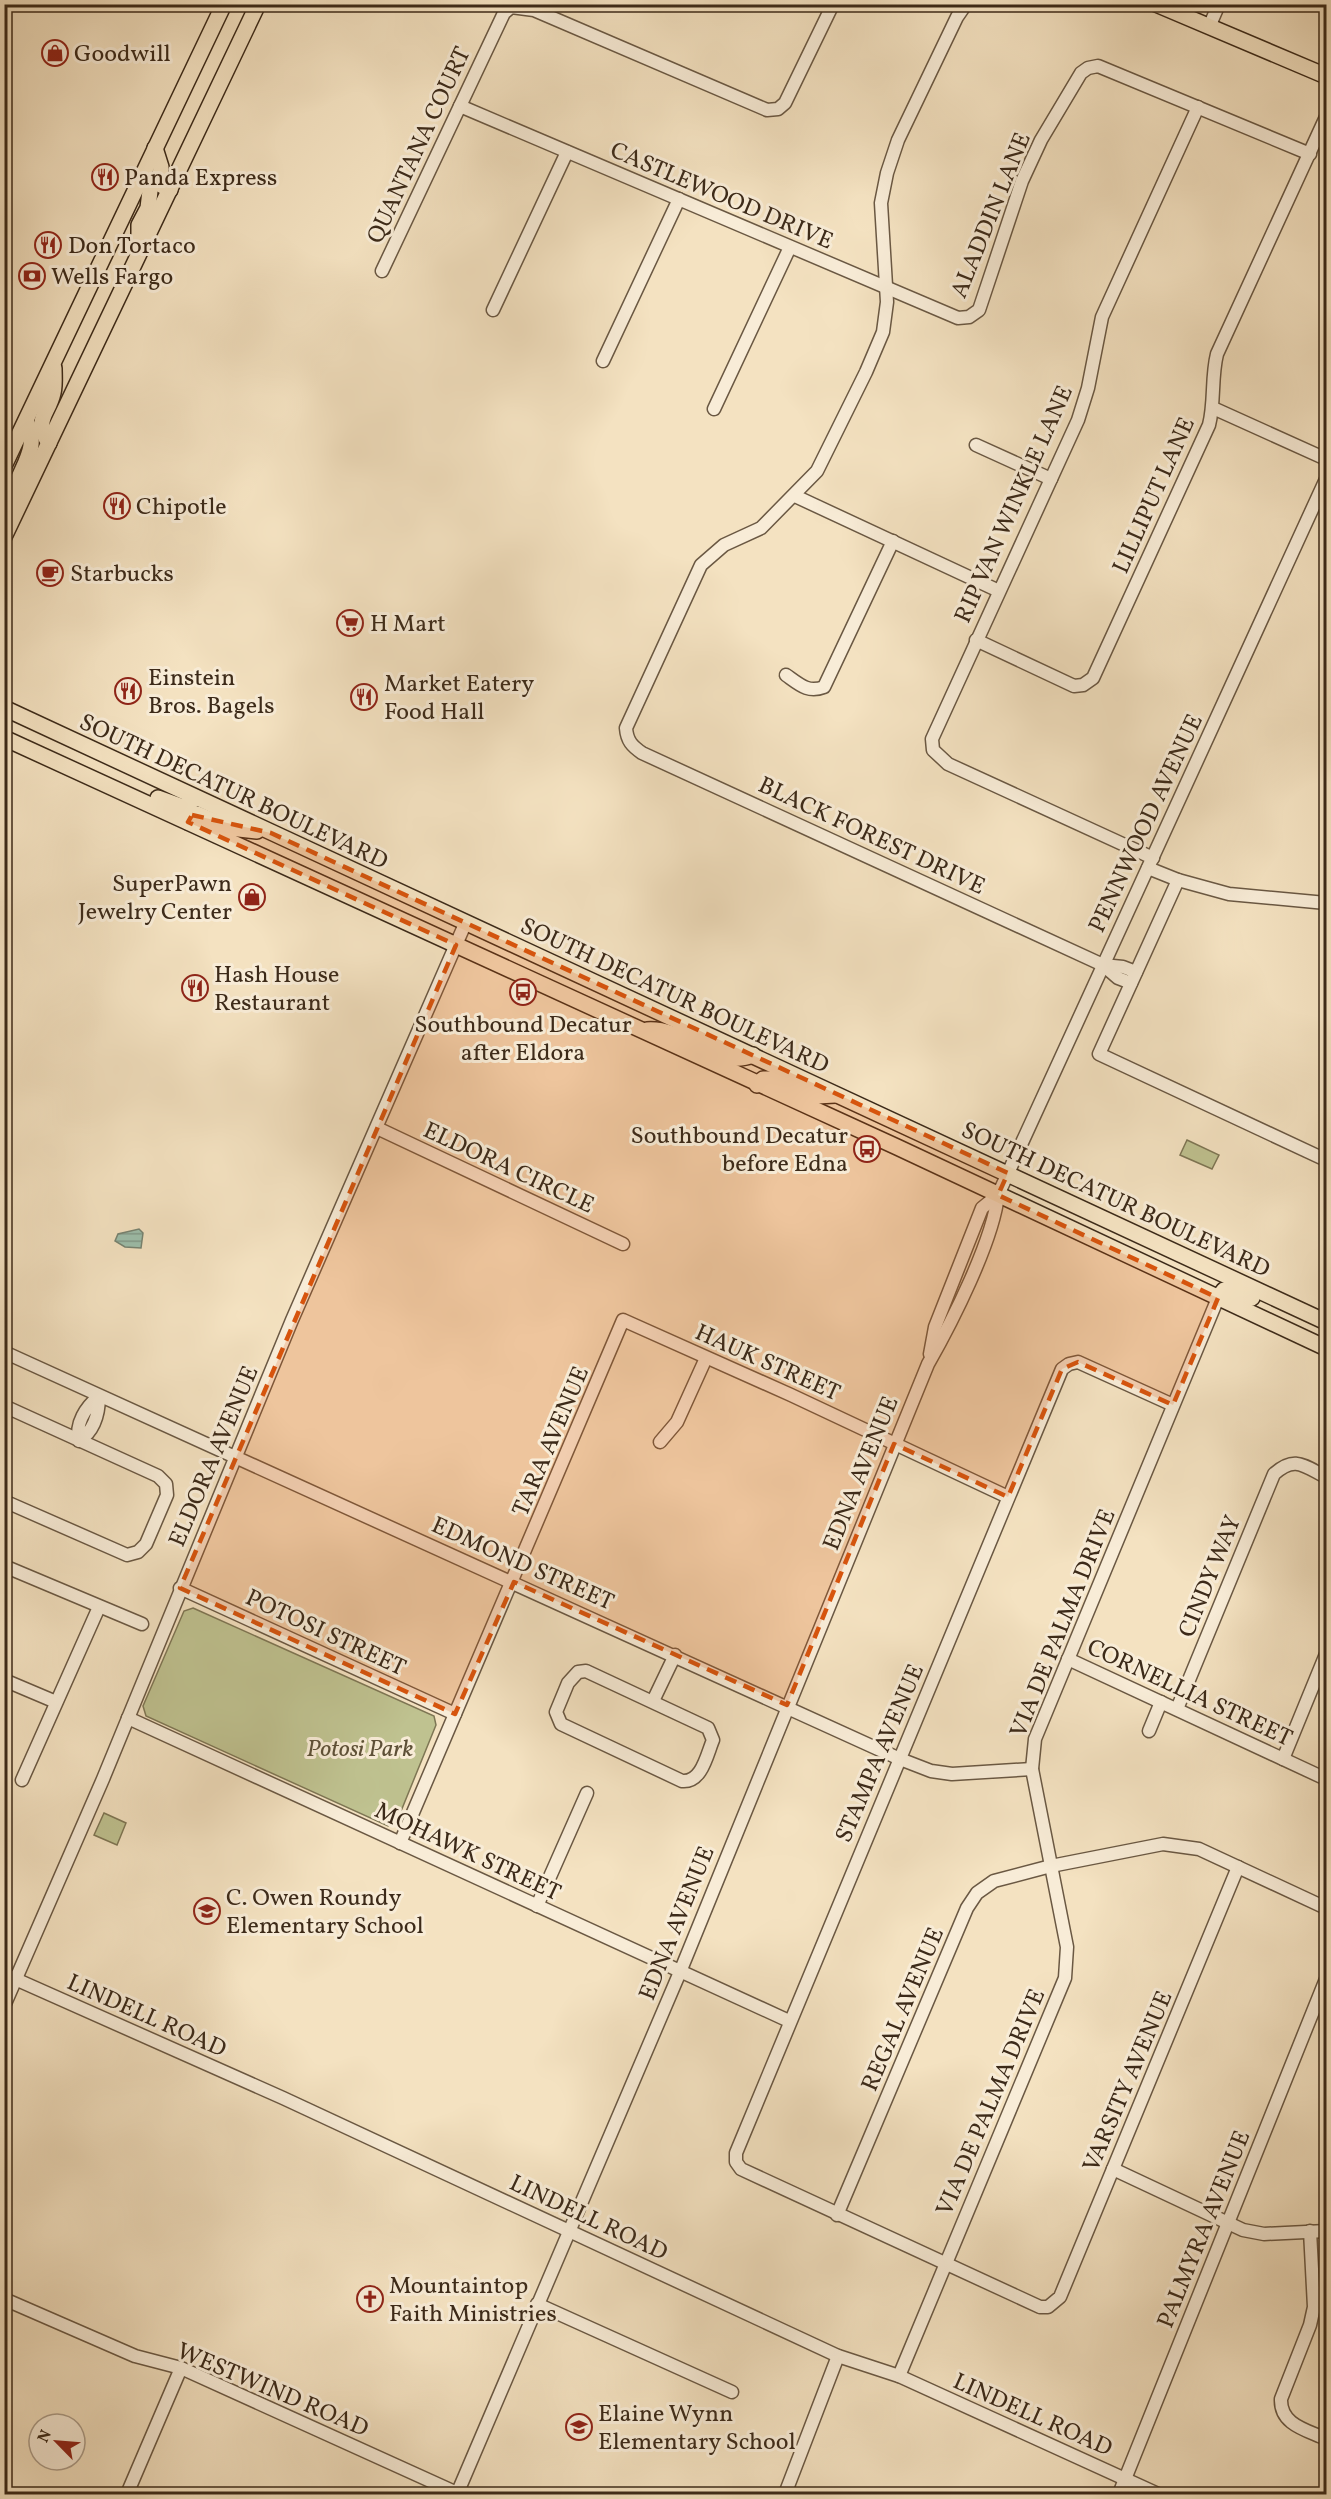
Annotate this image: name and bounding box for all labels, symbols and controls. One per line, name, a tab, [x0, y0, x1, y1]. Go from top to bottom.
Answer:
shop icon: Goodwill	[40, 38, 70, 68]
place label: Goodwill	[74, 38, 171, 72]
street label: QUANTANA COURT	[359, 42, 480, 250]
street label: ALADDIN LANE	[943, 128, 1041, 304]
street label: CASTLEWOOD DRIVE	[604, 134, 838, 259]
restaurant icon: Panda Express	[90, 162, 120, 192]
place label: Panda Express	[124, 162, 277, 196]
restaurant icon: Don Tortaco	[33, 230, 63, 260]
place label: Don Tortaco	[68, 230, 196, 264]
bank icon: Wells Fargo	[17, 261, 47, 291]
place label: Wells Fargo	[51, 261, 173, 295]
street label: RIP VAN WINKLE LANE	[947, 381, 1083, 629]
street label: LILLIPUT LANE	[1105, 412, 1205, 580]
restaurant icon: Chipotle	[102, 491, 132, 521]
place label: Chipotle	[136, 491, 227, 525]
cafe icon: Starbucks	[35, 558, 65, 588]
place label: Starbucks	[70, 558, 174, 592]
supermarket icon: H Mart	[335, 608, 365, 638]
place label: H Mart	[370, 608, 446, 642]
place label: Einstein Bros. Bagels	[148, 662, 275, 724]
place label: Market Eatery Food Hall	[384, 668, 534, 730]
restaurant icon: Einstein Bros. Bagels	[113, 676, 143, 706]
restaurant icon: Market Eatery Food Hall	[349, 682, 379, 712]
street label: SOUTH DECATUR BOULEVARD	[73, 706, 393, 879]
street label: PENNWOOD AVENUE	[1081, 709, 1212, 939]
street label: BLACK FOREST DRIVE	[752, 769, 990, 904]
place label: SuperPawn Jewelry Center	[78, 868, 232, 930]
shop icon: SuperPawn Jewelry Center	[237, 882, 267, 912]
street label: SOUTH DECATUR BOULEVARD	[514, 910, 834, 1083]
place label: Hash House Restaurant	[214, 959, 339, 1021]
restaurant icon: Hash House Restaurant	[180, 973, 210, 1003]
bus stop icon: Southbound Decatur after Eldora	[508, 977, 538, 1007]
place label: Southbound Decatur after Eldora	[414, 1009, 632, 1071]
street label: ELDORA CIRCLE	[417, 1114, 599, 1223]
street label: SOUTH DECATUR BOULEVARD	[955, 1114, 1275, 1287]
place label: Southbound Decatur before Edna	[630, 1120, 848, 1182]
bus stop icon: Southbound Decatur before Edna	[852, 1134, 882, 1164]
street label: HAUK STREET	[689, 1317, 845, 1411]
street label: ELDORA AVENUE	[161, 1361, 268, 1553]
street label: TARA AVENUE	[505, 1362, 599, 1522]
street label: EDNA AVENUE	[815, 1392, 908, 1556]
street label: VIA DE PALMA DRIVE	[1002, 1504, 1125, 1743]
street label: EDMOND STREET	[426, 1509, 619, 1620]
street label: CINDY WAY	[1171, 1511, 1251, 1643]
street label: POTOSI STREET	[239, 1582, 411, 1686]
street label: CORNELLIA STREET	[1081, 1631, 1297, 1756]
street label: STAMPA AVENUE	[828, 1659, 934, 1848]
park label: Potosi Park	[307, 1733, 413, 1767]
street label: MOHAWK STREET	[368, 1795, 566, 1911]
street label: EDNA AVENUE	[631, 1842, 724, 2006]
place label: C. Owen Roundy Elementary School	[226, 1882, 424, 1944]
school or university icon: C. Owen Roundy Elementary School	[192, 1896, 222, 1926]
street label: REGAL AVENUE	[854, 1922, 954, 2097]
street label: LINDELL ROAD	[61, 1966, 231, 2067]
street label: VIA DE PALMA DRIVE	[929, 1984, 1055, 2222]
street label: VARSITY AVENUE	[1075, 1986, 1182, 2177]
street label: PALMYRA AVENUE	[1150, 2126, 1260, 2334]
street label: LINDELL ROAD	[503, 2167, 673, 2270]
place label: Mountaintop Faith Ministries	[389, 2270, 557, 2332]
church icon: Mountaintop Faith Ministries	[355, 2284, 385, 2314]
street label: WESTWIND ROAD	[171, 2335, 373, 2447]
street label: LINDELL ROAD	[947, 2365, 1117, 2466]
place label: Elaine Wynn Elementary School	[598, 2398, 796, 2460]
north arrow	[27, 2412, 87, 2472]
school or university icon: Elaine Wynn Elementary School	[564, 2412, 594, 2442]
text: N	[33, 2426, 58, 2446]

